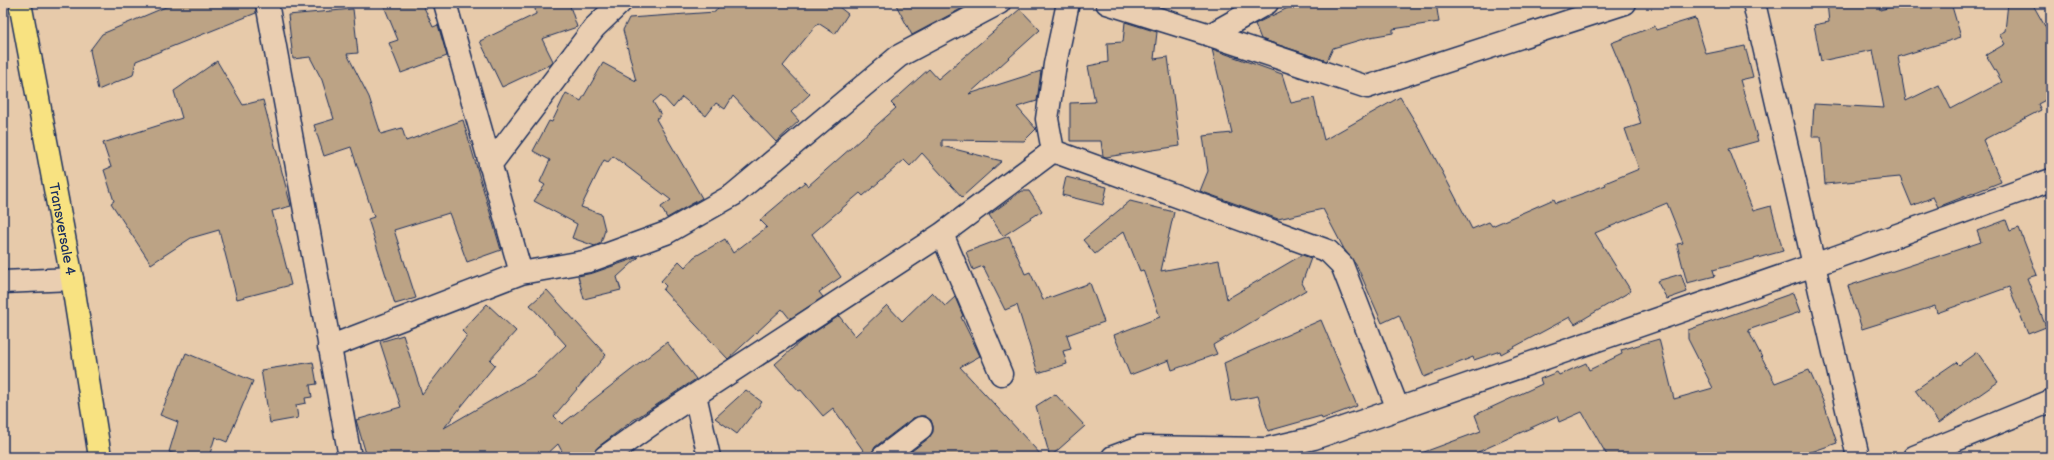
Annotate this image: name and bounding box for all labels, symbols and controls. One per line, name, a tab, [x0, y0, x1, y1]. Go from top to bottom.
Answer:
street label: Transversale 4	[45, 181, 79, 277]

